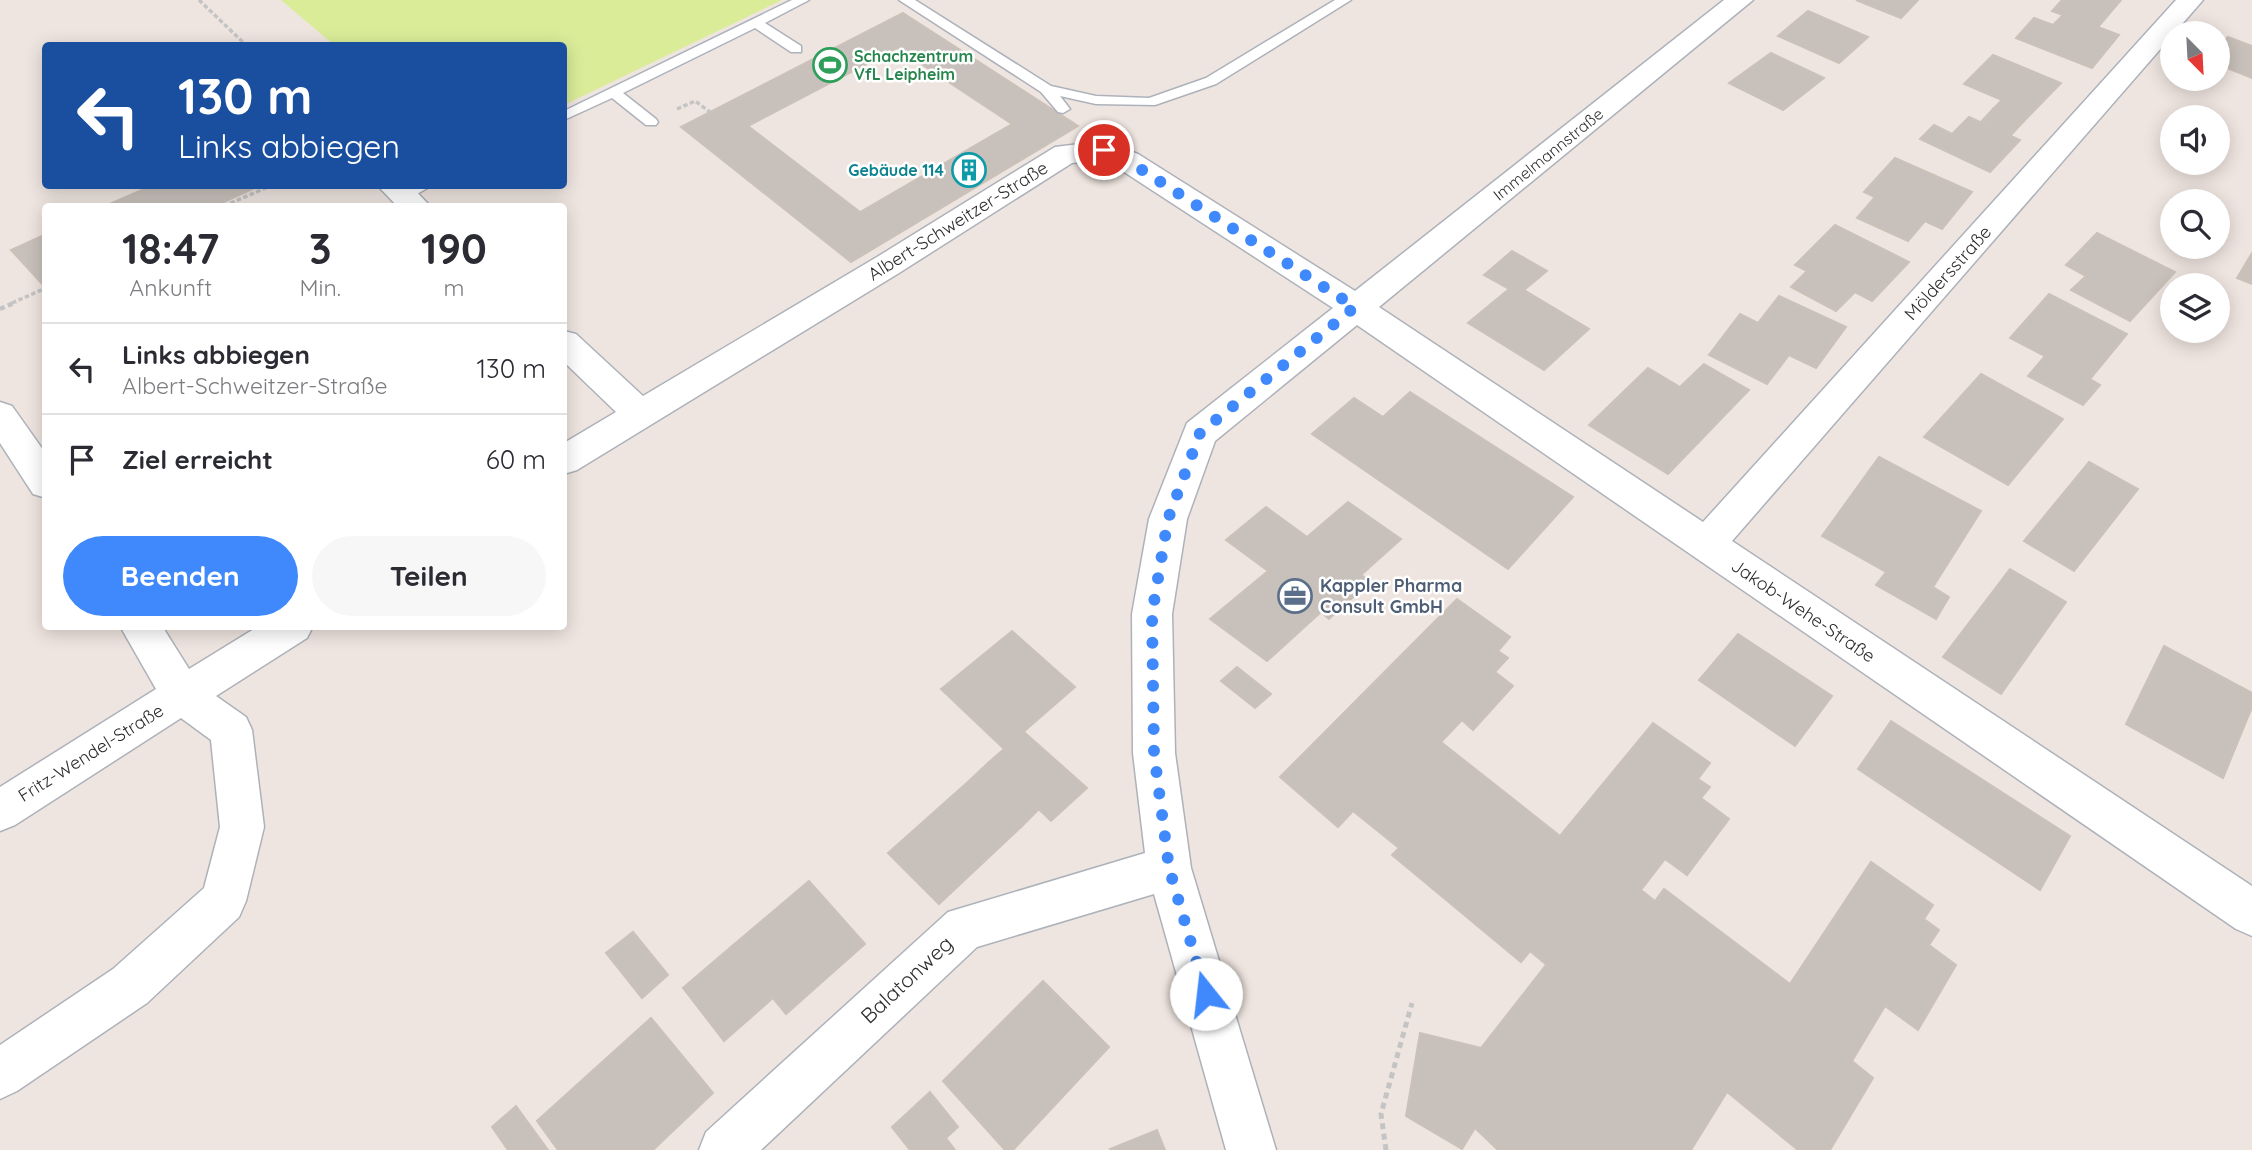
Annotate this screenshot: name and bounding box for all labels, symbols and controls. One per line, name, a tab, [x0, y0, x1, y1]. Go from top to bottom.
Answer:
north arrow	[2160, 21, 2230, 91]
map controls	[2160, 21, 2230, 343]
sports icon: Schachzentrum VfL Leipheim	[811, 46, 849, 84]
place label: Schachzentrum VfL Leipheim	[854, 46, 973, 84]
text: 130 m	[178, 65, 312, 126]
icon: left	[63, 70, 154, 161]
street label: Immelmannstraße	[1489, 103, 1607, 205]
button: sound	[2160, 105, 2230, 175]
pin	[1074, 120, 1134, 180]
text: Links abbiegen	[178, 126, 400, 166]
icon: arrive	[1085, 131, 1123, 169]
building icon: Gebäude 114	[950, 151, 988, 189]
street label: Albert-Schweitzer-Straße	[864, 156, 1052, 285]
place label: Gebäude 114	[848, 160, 945, 180]
button: search	[2160, 189, 2230, 259]
street label: Möldersstraße	[1899, 221, 1996, 325]
text: 18:47	[122, 222, 219, 275]
text: 3	[309, 222, 331, 275]
text: 190	[421, 222, 487, 275]
text: Ankunft	[129, 273, 212, 302]
text: Min.	[299, 273, 341, 302]
text: m	[443, 273, 464, 302]
button: layers	[2160, 273, 2230, 343]
text: Links abbiegen	[122, 338, 310, 371]
icon: left	[63, 350, 101, 388]
text: 130 m	[476, 352, 546, 385]
text: Albert-Schweitzer-Straße	[122, 371, 387, 400]
icon: arrive	[63, 441, 101, 479]
text: Ziel erreicht	[122, 443, 273, 476]
text: 60 m	[486, 443, 546, 476]
button: Beenden	[63, 536, 298, 616]
button: Teilen	[312, 536, 546, 616]
street label: Jakob-Wehe-Straße	[1727, 554, 1880, 667]
place label: Kappler Pharma Consult GmbH	[1320, 574, 1462, 618]
office icon: Kappler Pharma Consult GmbH	[1276, 577, 1314, 615]
street label: Fritz-Wendel-Straße	[14, 698, 168, 807]
street label: Balatonweg	[855, 930, 958, 1028]
position arrow	[1169, 957, 1243, 1031]

